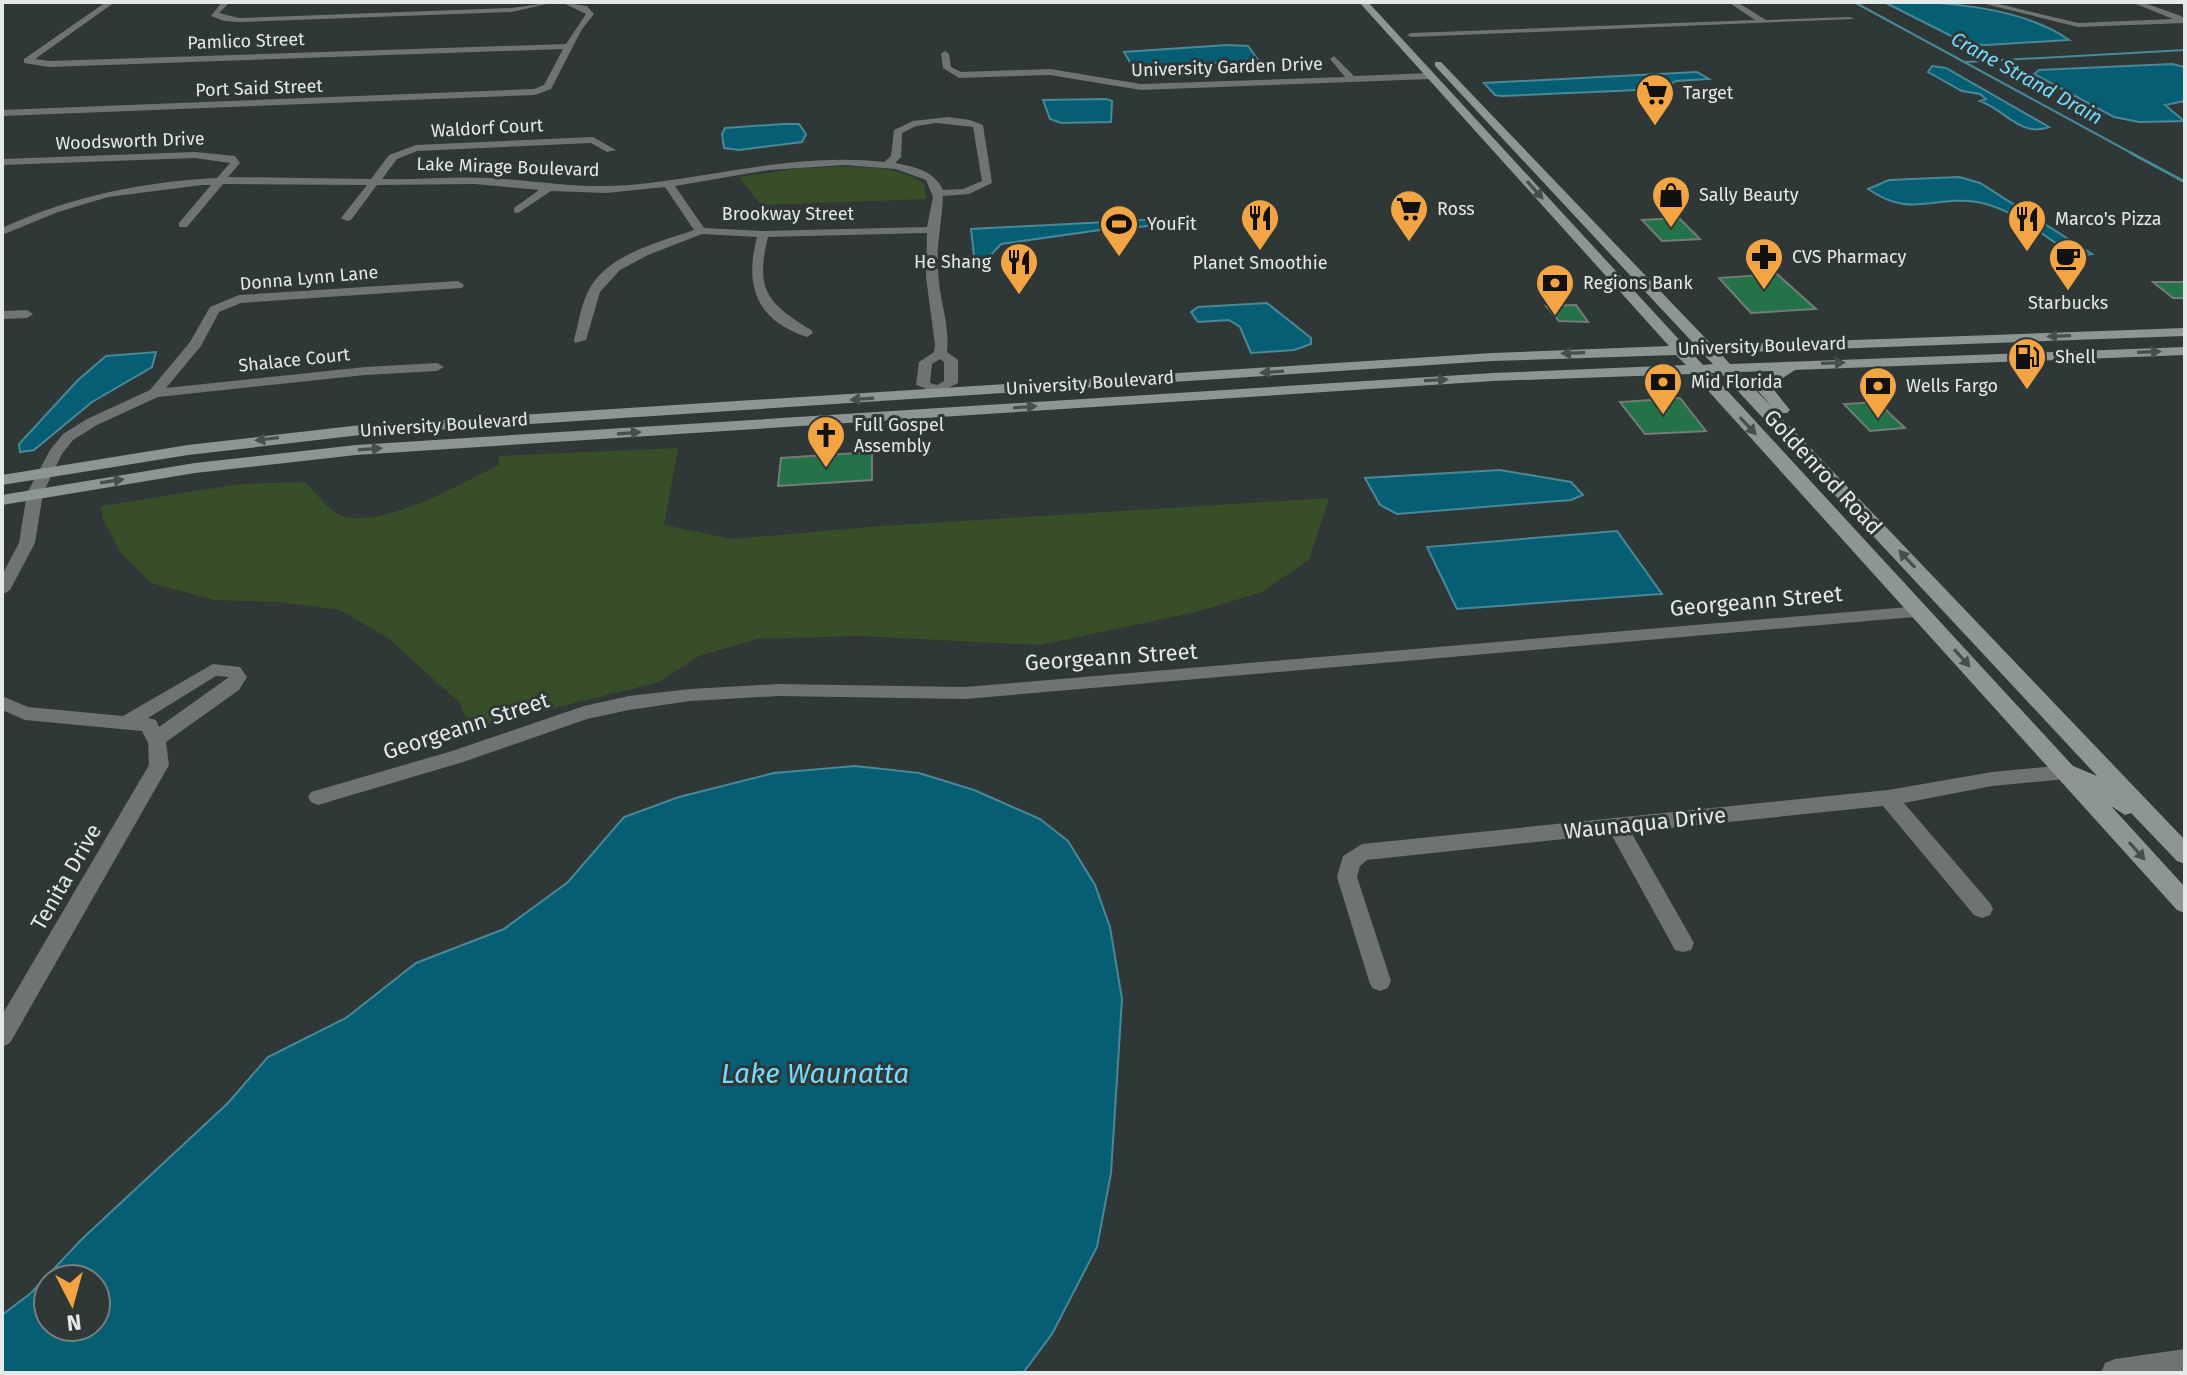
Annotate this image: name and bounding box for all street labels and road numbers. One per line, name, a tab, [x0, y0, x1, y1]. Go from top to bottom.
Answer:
street label: Pamlico Street	[187, 28, 306, 54]
street label: University Garden Drive	[1131, 53, 1323, 81]
street label: Port Said Street	[195, 75, 324, 101]
street label: Waldorf Court	[430, 114, 544, 142]
street label: Woodsworth Drive	[55, 127, 205, 155]
street label: Lake Mirage Boulevard	[416, 153, 600, 181]
street label: Brookway Street	[722, 203, 855, 225]
street label: Donna Lynn Lane	[239, 261, 379, 295]
street label: University Boulevard	[1677, 332, 1847, 360]
street label: Shalace Court	[237, 343, 351, 377]
street label: University Boulevard	[1005, 366, 1175, 400]
street label: Goldenrod Road	[1758, 404, 1888, 540]
street label: University Boulevard	[359, 408, 529, 442]
street label: Georgeann Street	[1669, 580, 1843, 622]
street label: Georgeann Street	[1024, 637, 1198, 677]
street label: Georgeann Street	[380, 686, 552, 766]
street label: Waunaqua Drive	[1563, 801, 1727, 845]
street label: Tenita Drive	[25, 819, 107, 935]

